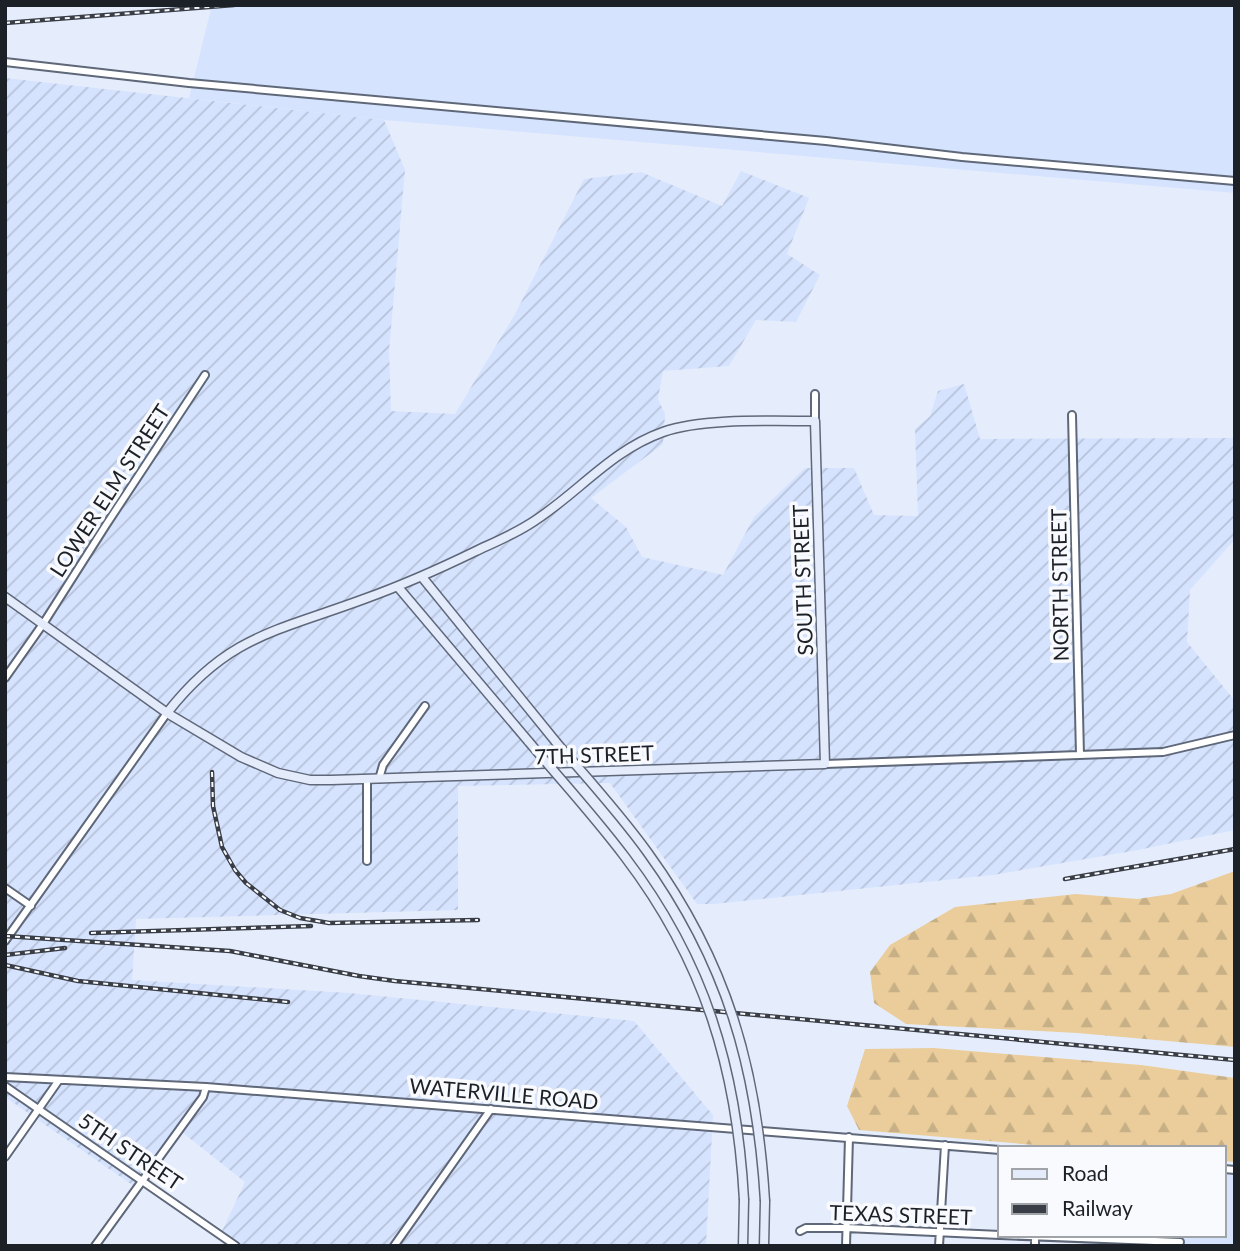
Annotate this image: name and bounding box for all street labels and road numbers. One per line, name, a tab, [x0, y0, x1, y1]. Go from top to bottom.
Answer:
street label: LOWER ELM STREET	[44, 399, 174, 581]
street label: SOUTH STREET	[787, 503, 817, 656]
street label: NORTH STREET	[1045, 508, 1073, 662]
street label: 7TH STREET	[534, 739, 655, 769]
street label: WATERVILLE ROAD	[408, 1072, 600, 1114]
street label: 5TH STREET	[74, 1107, 188, 1195]
street label: TEXAS STREET	[829, 1199, 973, 1229]

